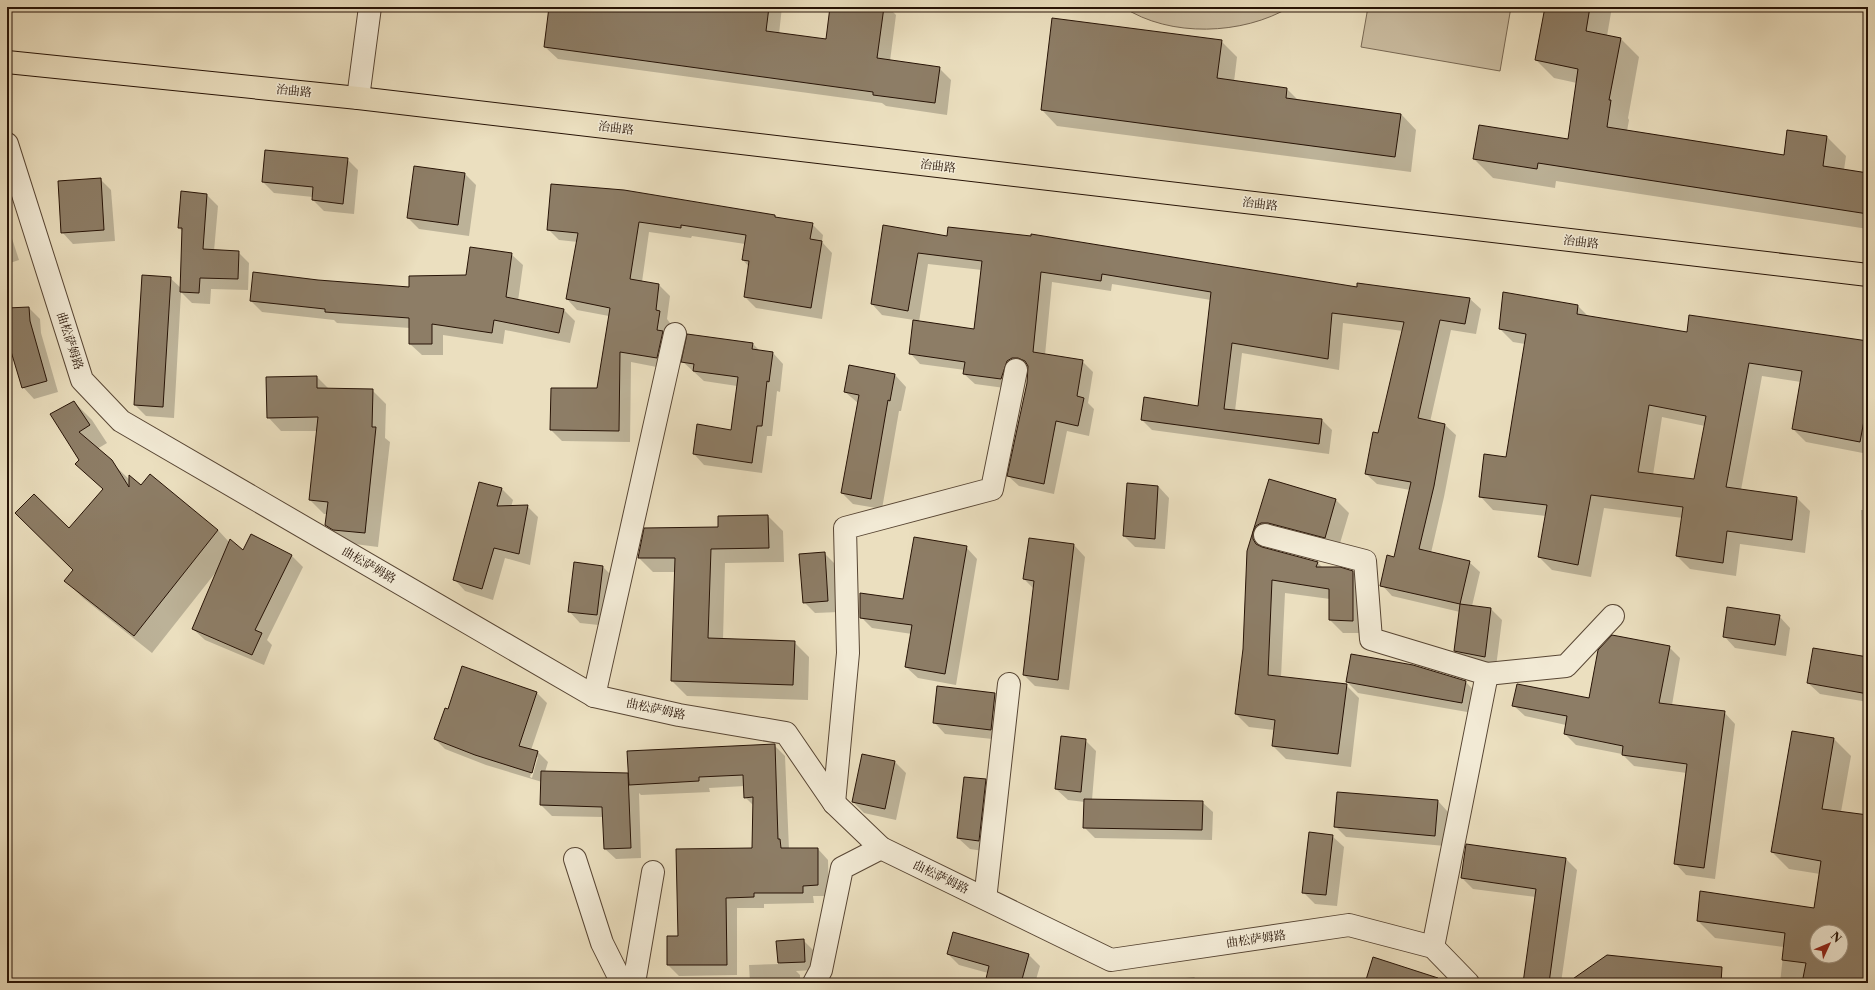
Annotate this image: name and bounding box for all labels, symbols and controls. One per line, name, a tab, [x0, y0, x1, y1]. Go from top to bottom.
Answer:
street label: 治曲路	[275, 81, 313, 100]
street label: 治曲路	[597, 118, 635, 137]
street label: 治曲路	[919, 156, 957, 175]
street label: 治曲路	[1241, 194, 1279, 213]
street label: 治曲路	[1562, 232, 1600, 251]
street label: 曲松萨姆路	[54, 310, 87, 372]
street label: 曲松萨姆路	[340, 543, 399, 586]
street label: 曲松萨姆路	[625, 695, 687, 722]
street label: 曲松萨姆路	[911, 857, 971, 896]
north arrow	[1809, 924, 1849, 964]
street label: 曲松萨姆路	[1225, 927, 1287, 950]
text: N	[1828, 929, 1845, 946]

